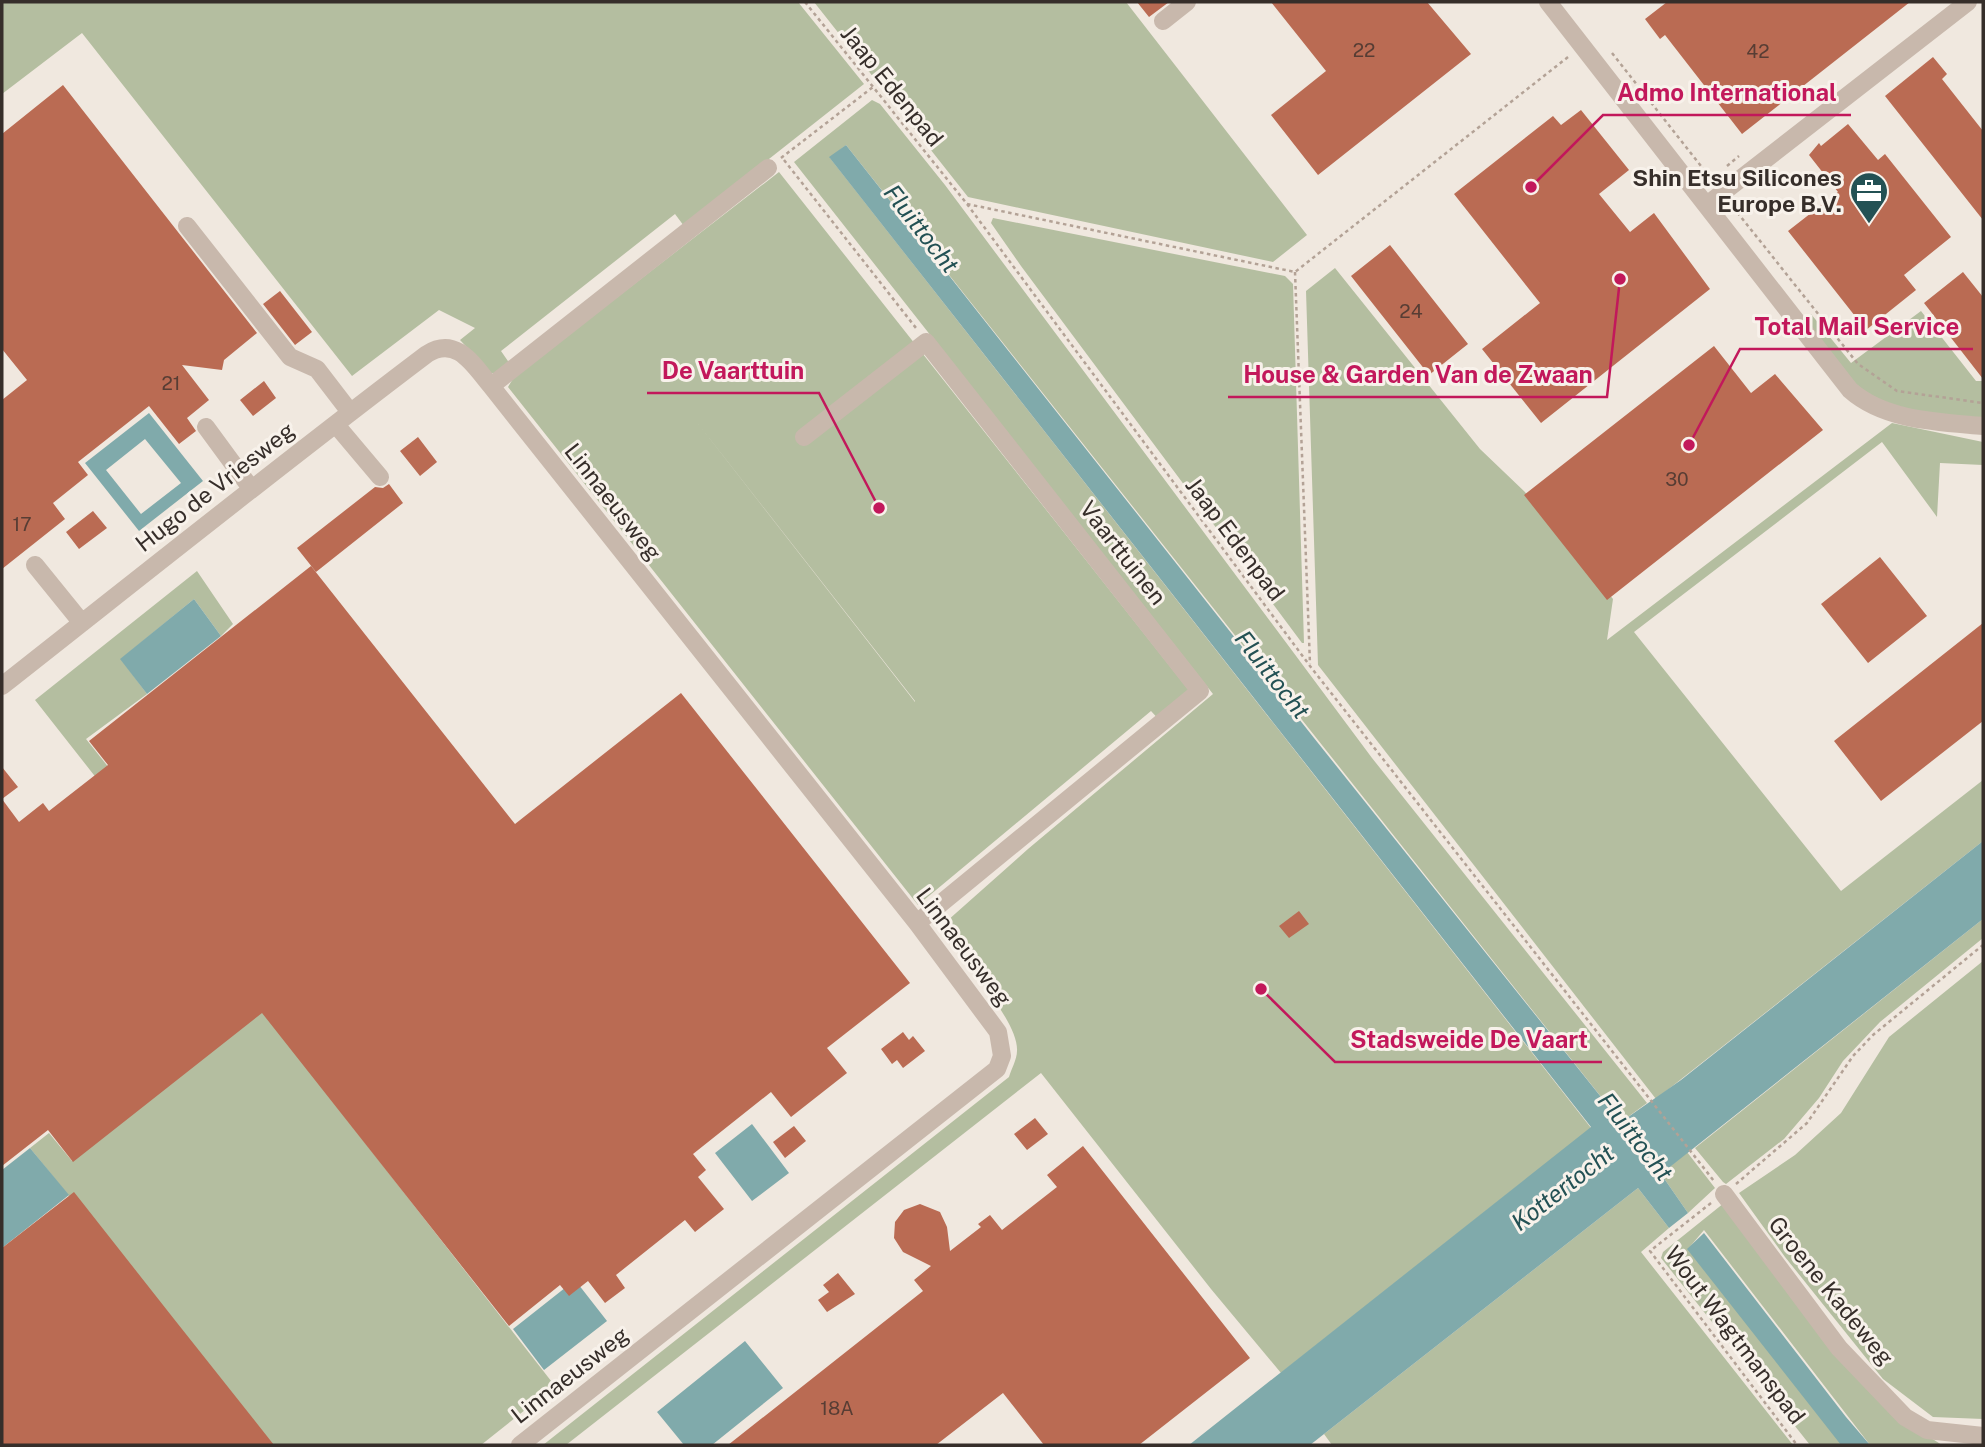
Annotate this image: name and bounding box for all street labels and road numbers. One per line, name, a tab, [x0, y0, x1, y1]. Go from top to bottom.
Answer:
street label: Jaap Edenpad	[835, 20, 949, 152]
street label: Hugo de Vriesweg	[130, 416, 300, 557]
street label: Linnaeusweg	[559, 438, 668, 566]
street label: Jaap Edenpad	[1180, 472, 1291, 606]
street label: Vaarttuinen	[1075, 495, 1172, 610]
street label: Linnaeusweg	[911, 882, 1018, 1011]
street label: Groene Kadeweg	[1763, 1211, 1900, 1370]
street label: Wout Wagtmanspad	[1660, 1240, 1811, 1429]
street label: Linnaeusweg	[506, 1320, 634, 1429]

